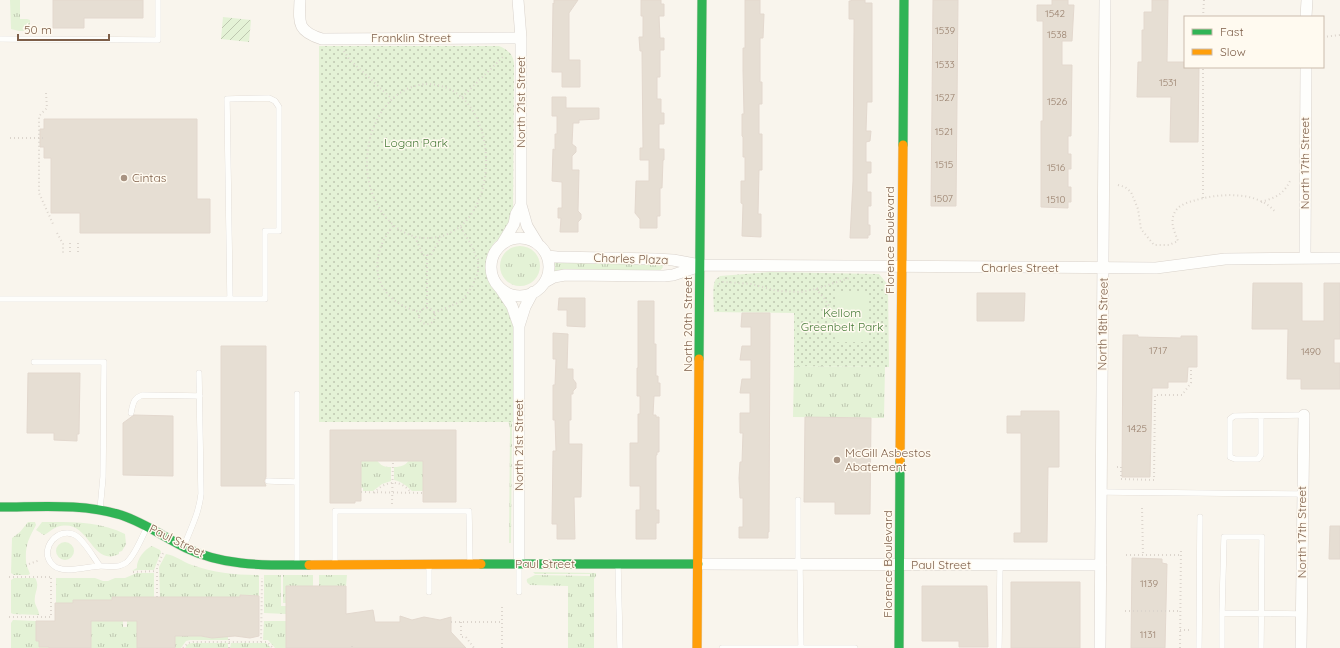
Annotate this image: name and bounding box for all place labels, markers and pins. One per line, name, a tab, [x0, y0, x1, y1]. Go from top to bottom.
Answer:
place label: Cintas	[132, 170, 167, 185]
marker: Cintas	[119, 173, 129, 183]
place label: McGill Asbestos Abatement	[845, 445, 931, 474]
marker: McGill Asbestos Abatement	[832, 455, 842, 465]

